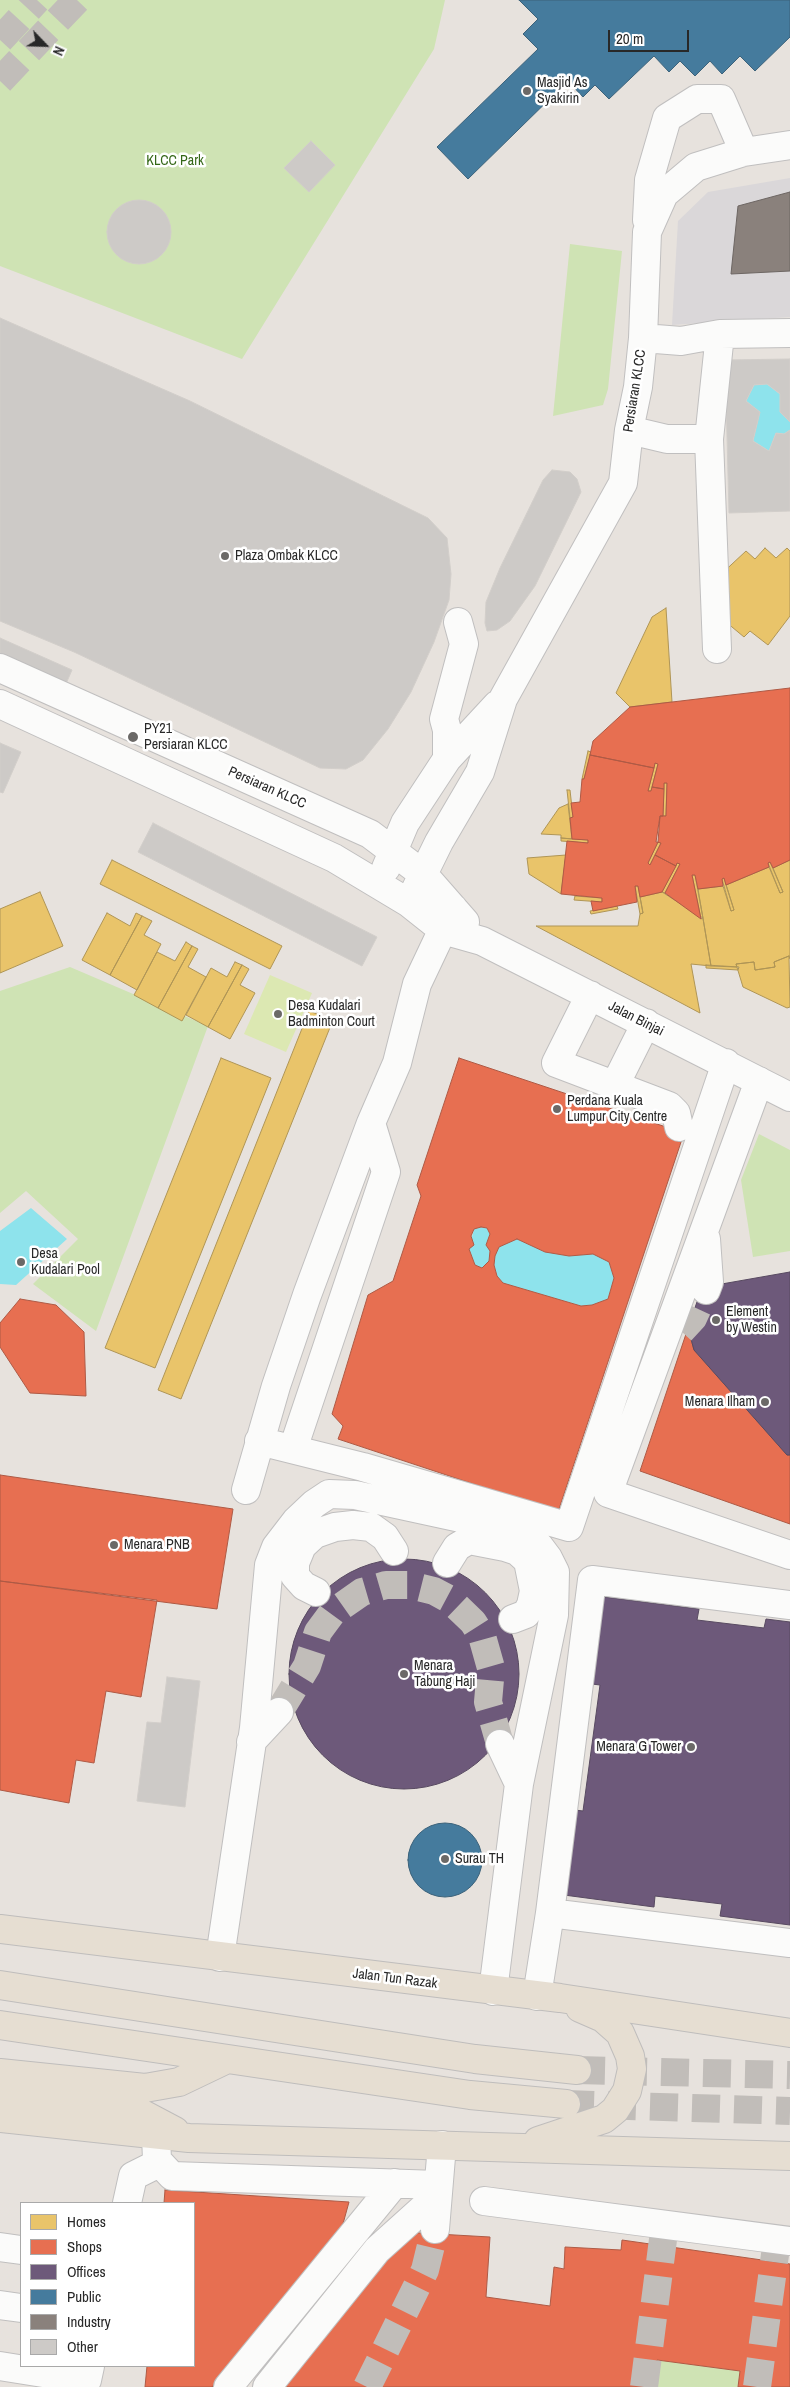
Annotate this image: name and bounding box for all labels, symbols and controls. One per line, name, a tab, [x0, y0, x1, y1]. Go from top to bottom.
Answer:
north arrow	[20, 20, 70, 70]
scale bar	[610, 20, 691, 52]
text: 20 m	[616, 28, 643, 49]
text: N	[49, 44, 69, 59]
place label: Masjid As Syakirin	[537, 75, 587, 108]
marker: Masjid As Syakirin	[521, 85, 533, 97]
park label: KLCC Park	[146, 153, 204, 169]
street label: Persiaran KLCC	[620, 348, 650, 434]
place label: Plaza Ombak KLCC	[235, 548, 338, 564]
marker: Plaza Ombak KLCC	[219, 550, 231, 562]
place label: PY21 Persiaran KLCC	[144, 721, 228, 754]
marker: PY21 Persiaran KLCC	[126, 730, 140, 744]
street label: Persiaran KLCC	[225, 763, 309, 813]
place label: Desa Kudalari Badminton Court	[288, 998, 375, 1030]
street label: Jalan Binjai	[605, 998, 667, 1040]
marker: Desa Kudalari Badminton Court	[272, 1008, 284, 1020]
place label: Perdana Kuala Lumpur City Centre	[567, 1093, 667, 1126]
marker: Perdana Kuala Lumpur City Centre	[551, 1103, 563, 1115]
place label: Desa Kudalari Pool	[31, 1246, 100, 1278]
marker: Desa Kudalari Pool	[15, 1256, 27, 1268]
place label: Element by Westin	[726, 1304, 777, 1336]
marker: Element by Westin	[710, 1314, 722, 1326]
place label: Menara Ilham	[685, 1394, 755, 1410]
marker: Menara Ilham	[759, 1396, 771, 1408]
place label: Menara PNB	[124, 1537, 190, 1553]
marker: Menara PNB	[108, 1539, 120, 1551]
place label: Menara Tabung Haji	[414, 1658, 475, 1690]
marker: Menara Tabung Haji	[398, 1668, 410, 1680]
place label: Menara G Tower	[596, 1739, 681, 1755]
marker: Menara G Tower	[685, 1741, 697, 1753]
place label: Surau TH	[455, 1851, 504, 1867]
marker: Surau TH	[439, 1853, 451, 1865]
street label: Jalan Tun Razak	[352, 1965, 438, 1993]
legend	[20, 2202, 195, 2367]
text: Homes	[67, 2211, 106, 2232]
text: Shops	[67, 2236, 102, 2257]
text: Offices	[67, 2261, 106, 2282]
text: Public	[67, 2286, 101, 2307]
text: Industry	[67, 2311, 111, 2332]
text: Other	[67, 2336, 98, 2357]

